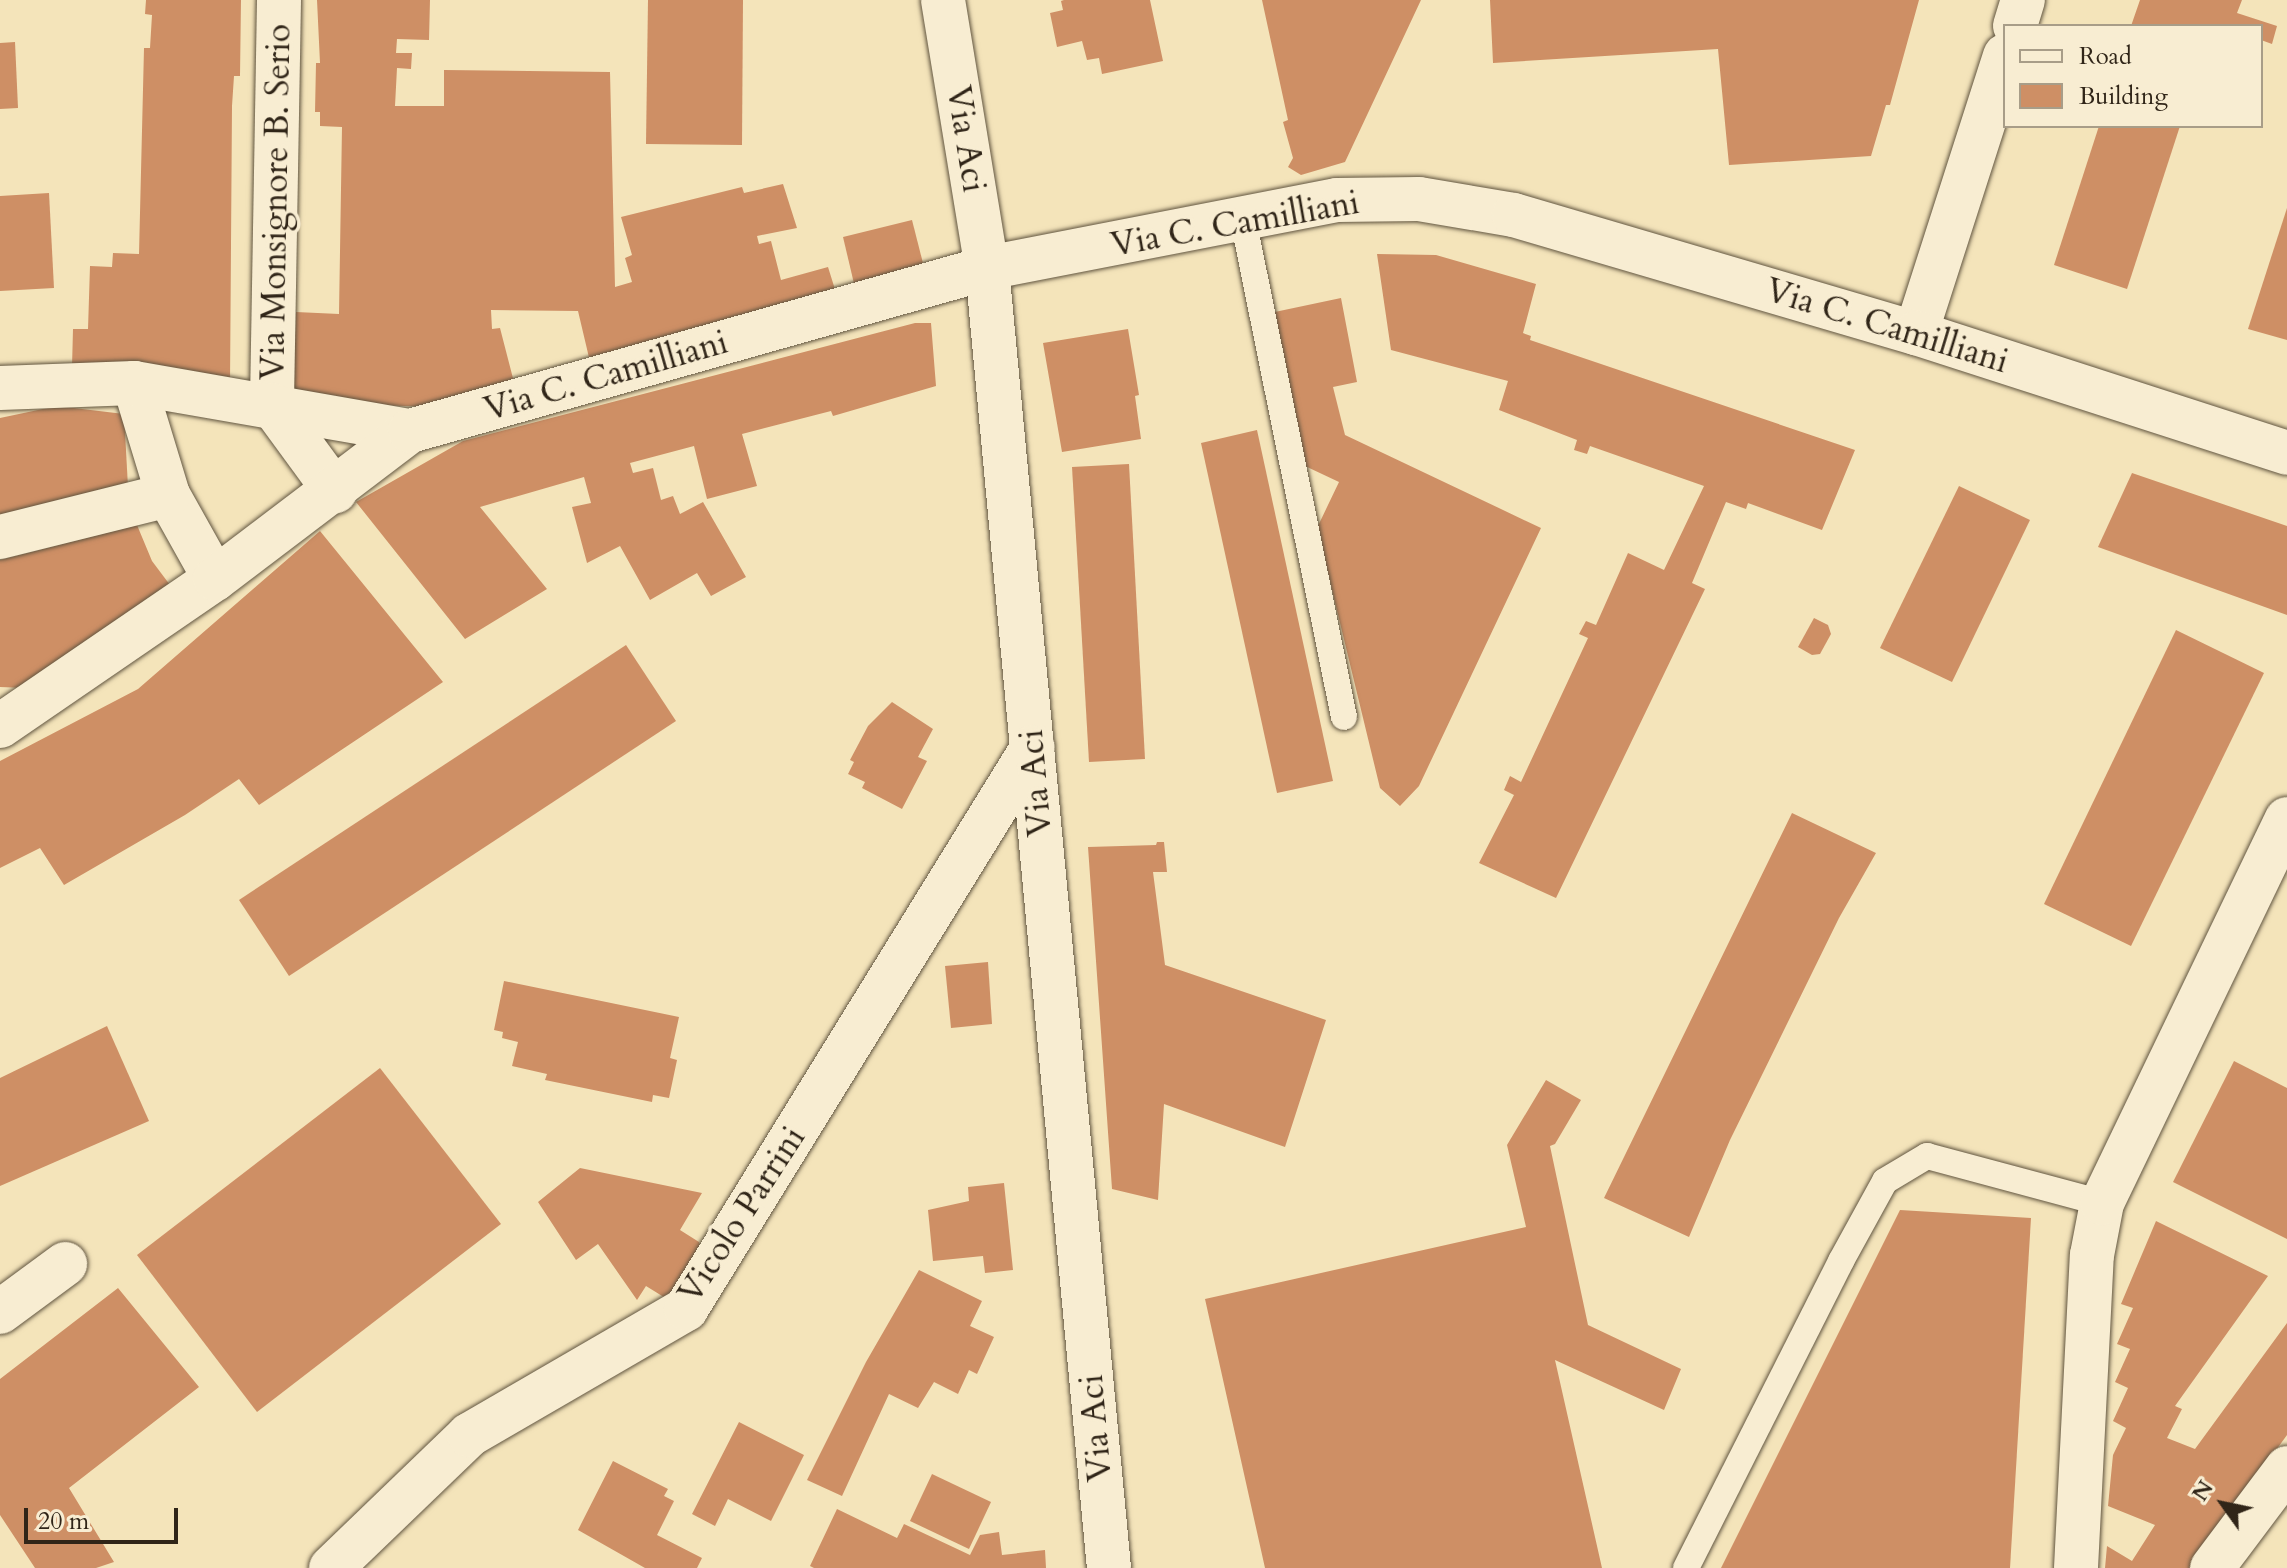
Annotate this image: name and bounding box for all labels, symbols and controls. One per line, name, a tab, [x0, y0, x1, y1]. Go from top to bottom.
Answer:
street label: Via Monsignore B. Serio	[252, 23, 300, 381]
legend	[2003, 24, 2263, 128]
text: Road	[2079, 40, 2132, 73]
text: Building	[2079, 80, 2168, 113]
street label: Via Aci	[937, 83, 995, 195]
street label: Via C. Camilliani	[1108, 182, 1362, 266]
street label: Via C. Camilliani	[1761, 270, 2013, 382]
street label: Via C. Camilliani	[479, 322, 733, 430]
street label: Via Aci	[1011, 728, 1061, 838]
street label: Vicolo Parrini	[670, 1119, 814, 1311]
street label: Via Aci	[1071, 1373, 1121, 1483]
north arrow	[2183, 1464, 2263, 1544]
text: N	[2185, 1475, 2221, 1507]
scale bar	[28, 1492, 182, 1542]
text: 20 m	[38, 1505, 89, 1538]

